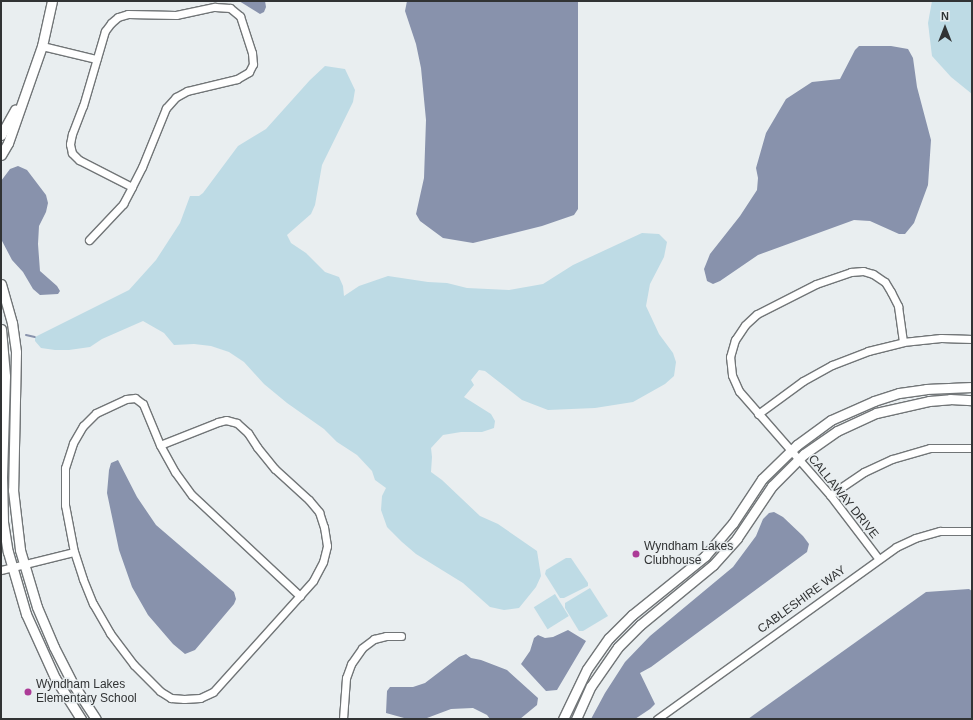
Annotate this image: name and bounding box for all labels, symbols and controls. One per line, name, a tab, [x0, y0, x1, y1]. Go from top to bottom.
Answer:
north arrow	[925, 8, 965, 48]
text: N	[941, 10, 949, 22]
street label: CALLAWAY DRIVE	[805, 452, 881, 542]
place label: Wyndham Lakes Clubhouse	[644, 540, 733, 568]
marker: Wyndham Lakes Clubhouse	[631, 549, 641, 559]
street label: CABLESHIRE WAY	[755, 563, 849, 637]
place label: Wyndham Lakes Elementary School	[36, 678, 137, 706]
marker: Wyndham Lakes Elementary School	[23, 687, 33, 697]

